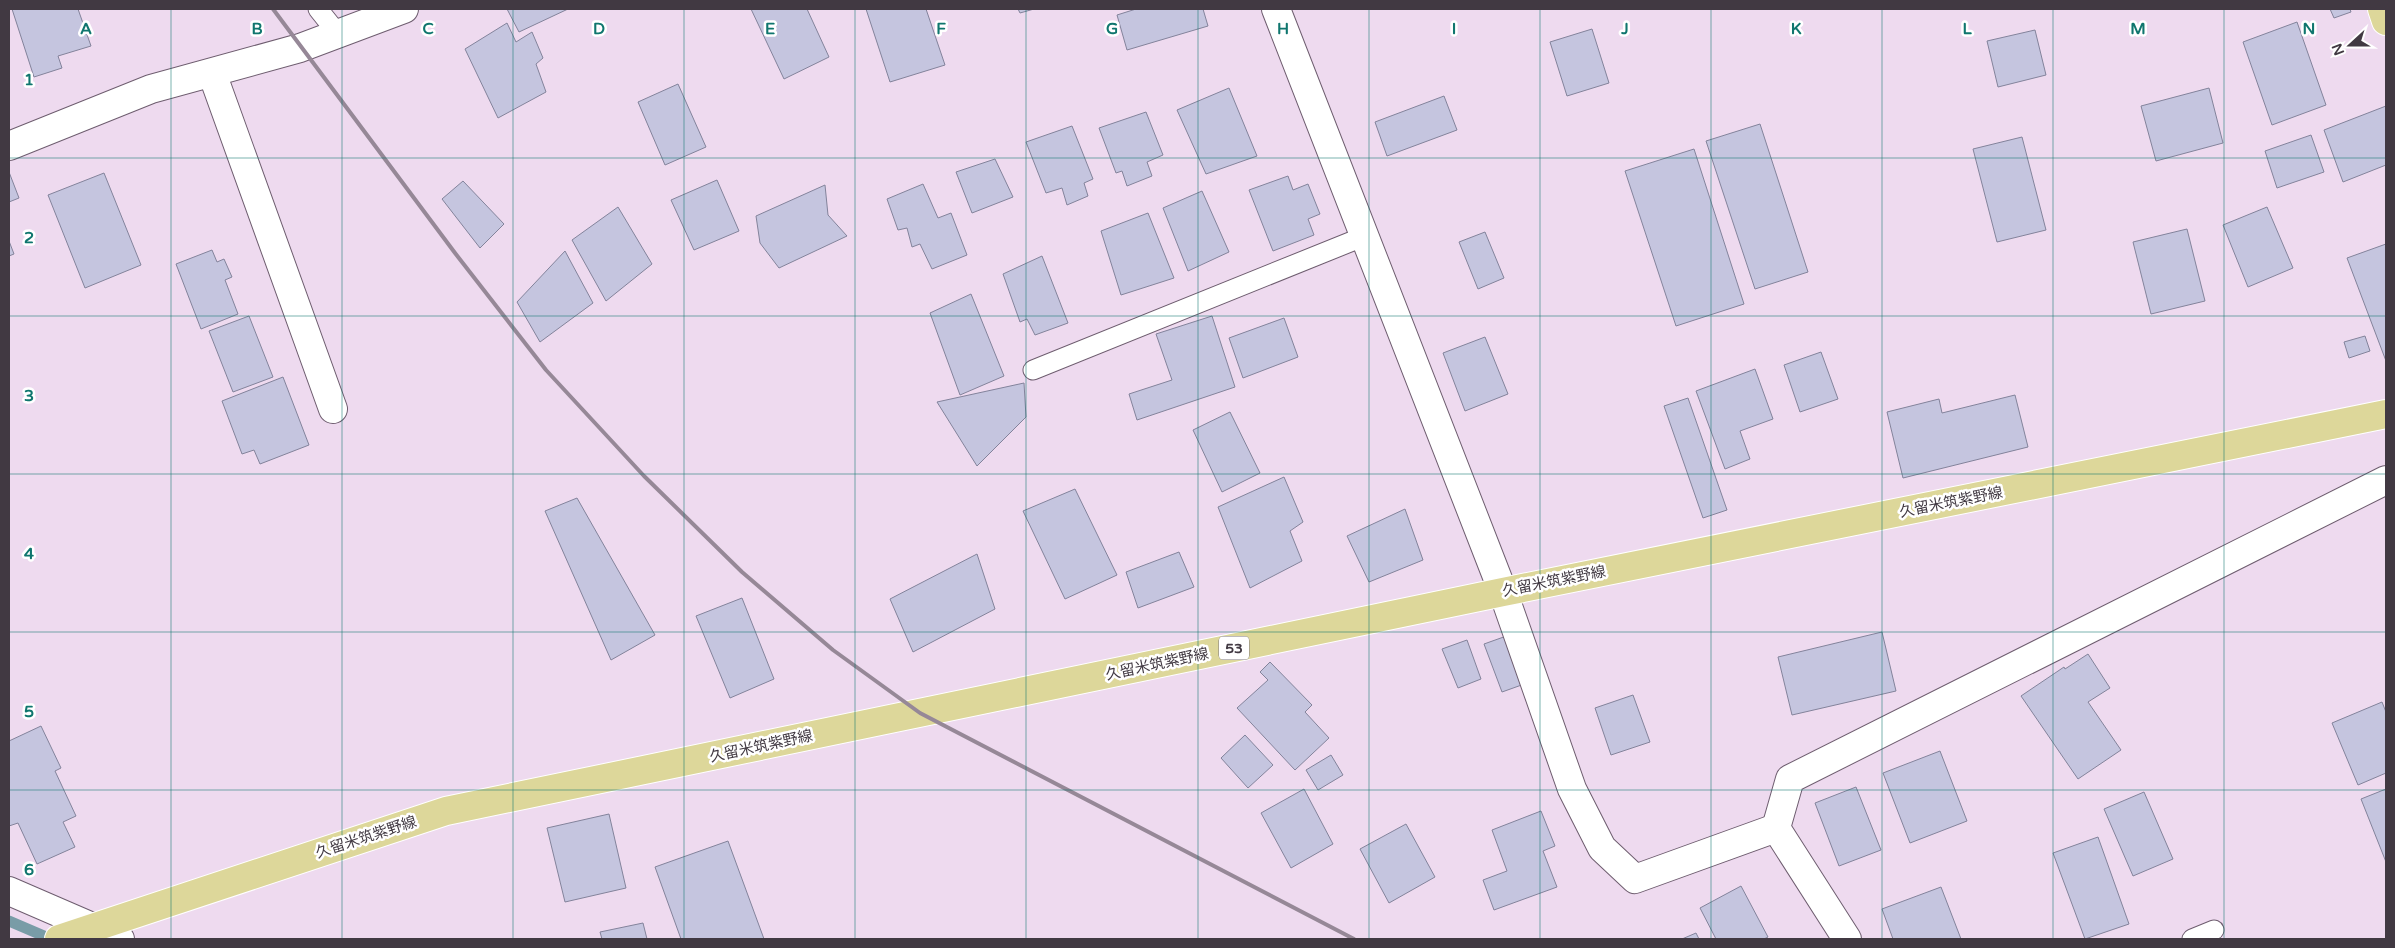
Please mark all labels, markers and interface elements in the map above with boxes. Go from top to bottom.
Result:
text: A [80,19,92,39]
text: B [251,19,263,39]
text: C [422,19,434,39]
text: D [593,19,605,39]
text: E [765,19,775,39]
text: F [936,19,946,39]
text: G [1106,19,1118,39]
text: H [1277,19,1289,39]
text: I [1452,19,1456,39]
text: J [1620,19,1629,39]
text: K [1791,19,1802,39]
text: L [1962,19,1972,39]
text: M [2130,19,2146,39]
text: N [2303,19,2315,39]
north arrow [2325,20,2375,70]
text: N [2328,41,2348,58]
text: 1 [24,70,34,90]
text: 2 [24,228,34,248]
text: 3 [24,386,34,406]
street label: 久留米筑紫野線 [1898,483,2004,521]
text: 4 [24,544,34,564]
street label: 久留米筑紫野線 [1501,562,1607,600]
road number: 53 [1219,636,1249,660]
street label: 久留米筑紫野線 [1104,644,1210,684]
text: 5 [24,702,34,722]
street label: 久留米筑紫野線 [708,726,814,766]
street label: 久留米筑紫野線 [313,812,419,862]
text: 6 [24,860,34,880]

